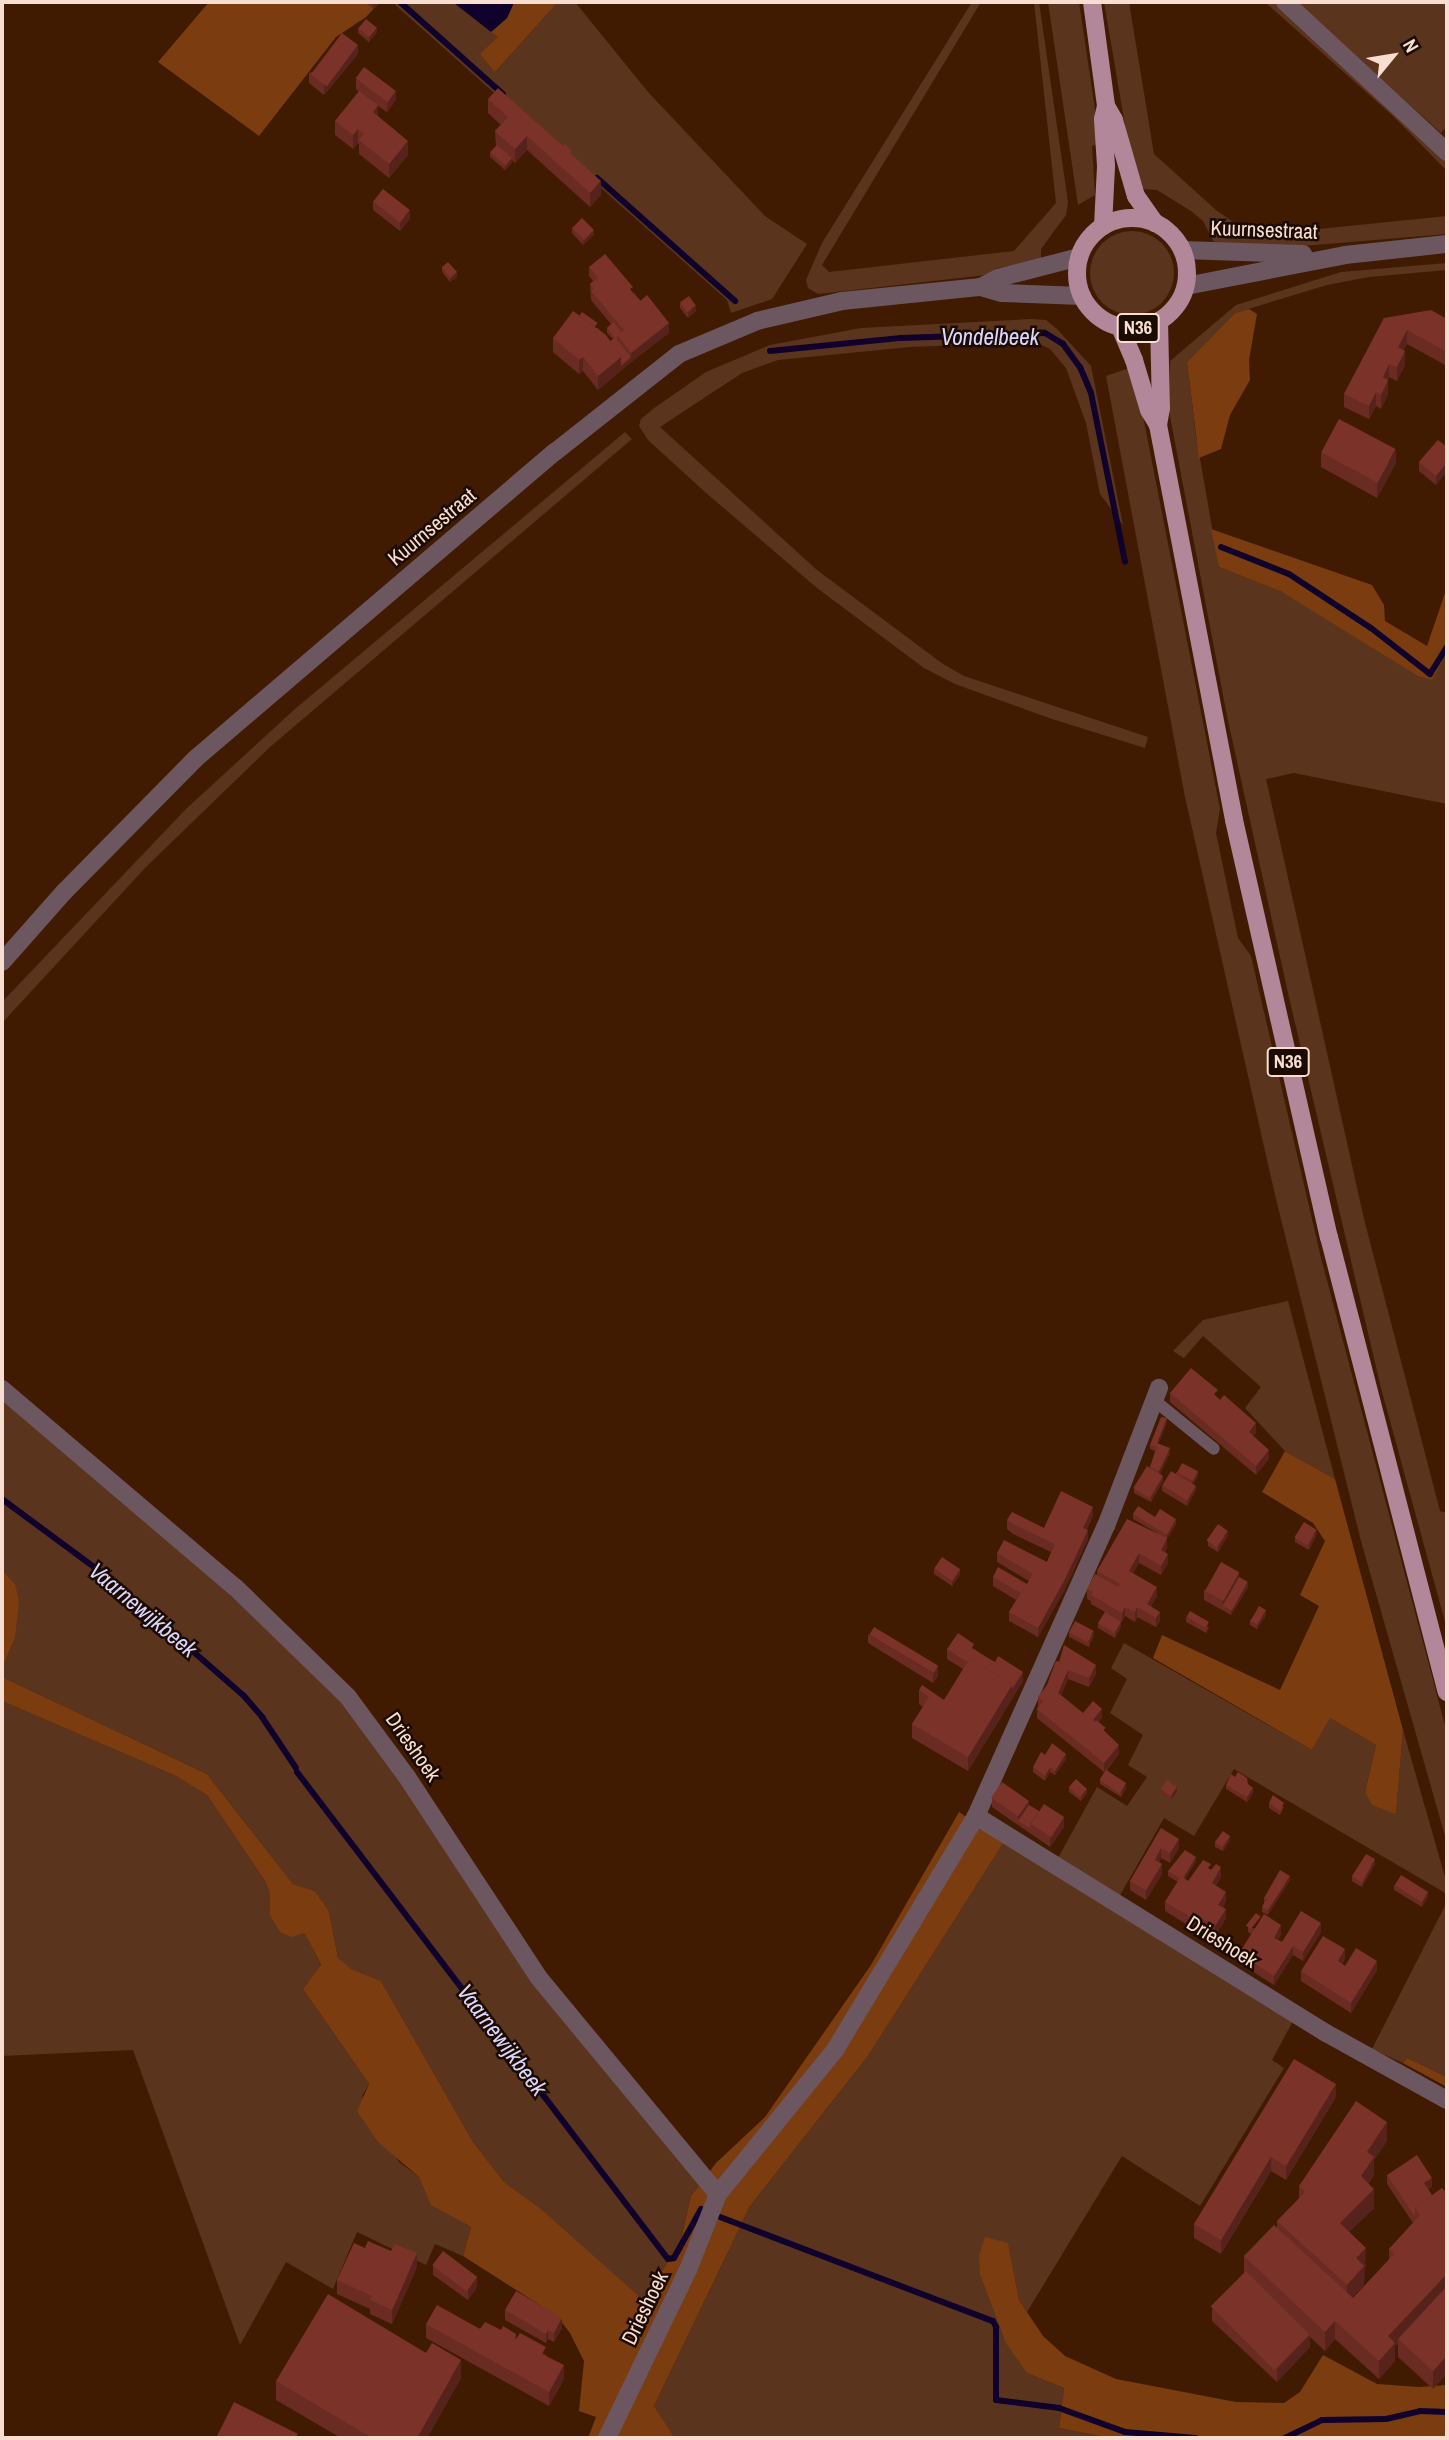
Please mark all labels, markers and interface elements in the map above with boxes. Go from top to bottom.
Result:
north arrow [1358,21,1428,91]
text: N [1397,34,1425,57]
street label: Kuurnsestraat [1210,216,1318,244]
road number: N36 [1115,312,1161,344]
water label: Vondelbeek [941,323,1039,351]
street label: Kuurnsestraat [383,483,481,571]
road number: N36 [1265,1046,1311,1078]
water label: Vaarnewijkbeek [83,1557,203,1663]
street label: Drieshoek [380,1708,446,1786]
street label: Drieshoek [1182,1911,1262,1973]
water label: Vaarnewijkbeek [451,1979,553,2101]
street label: Drieshoek [616,2267,674,2349]

